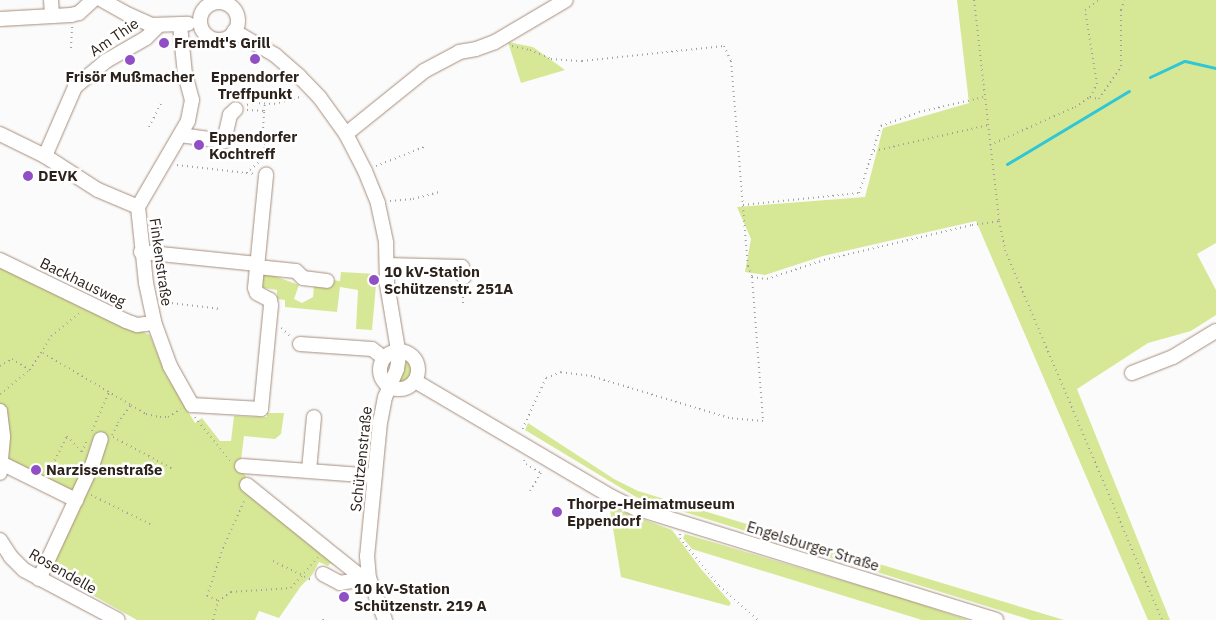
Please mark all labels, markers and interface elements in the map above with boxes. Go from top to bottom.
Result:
street label: Am Thie [86,14,142,60]
place label: Fremdt's Grill [174,34,270,52]
marker: Fremdt's Grill [158,37,170,49]
marker: Eppendorfer Treffpunkt [249,53,261,65]
marker: Frisör Mußmacher [124,54,136,66]
place label: Eppendorfer Treffpunkt [211,67,299,102]
place label: Frisör Mußmacher [65,68,195,86]
place label: Eppendorfer Kochtreff [209,127,297,162]
marker: Eppendorfer Kochtreff [193,139,205,151]
place label: DEVK [38,167,78,185]
marker: DEVK [22,170,34,182]
street label: Finkenstraße [146,217,176,307]
street label: Backhausweg [37,254,129,310]
place label: 10 kV-Station Schützenstr. 251A [384,262,513,297]
marker: 10 kV-Station Schützenstr. 251A [368,274,380,286]
street label: Schützenstraße [347,405,375,513]
place label: Narzissenstraße [46,461,162,479]
marker: Narzissenstraße [30,464,42,476]
place label: Thorpe-Heimatmuseum Eppendorf [567,494,735,529]
marker: Thorpe-Heimatmuseum Eppendorf [551,506,563,518]
street label: Engelsburger Straße [745,517,881,575]
street label: Rosendelle [26,544,100,598]
place label: 10 kV-Station Schützenstr. 219 A [354,579,487,614]
marker: 10 kV-Station Schützenstr. 219 A [338,591,350,603]

